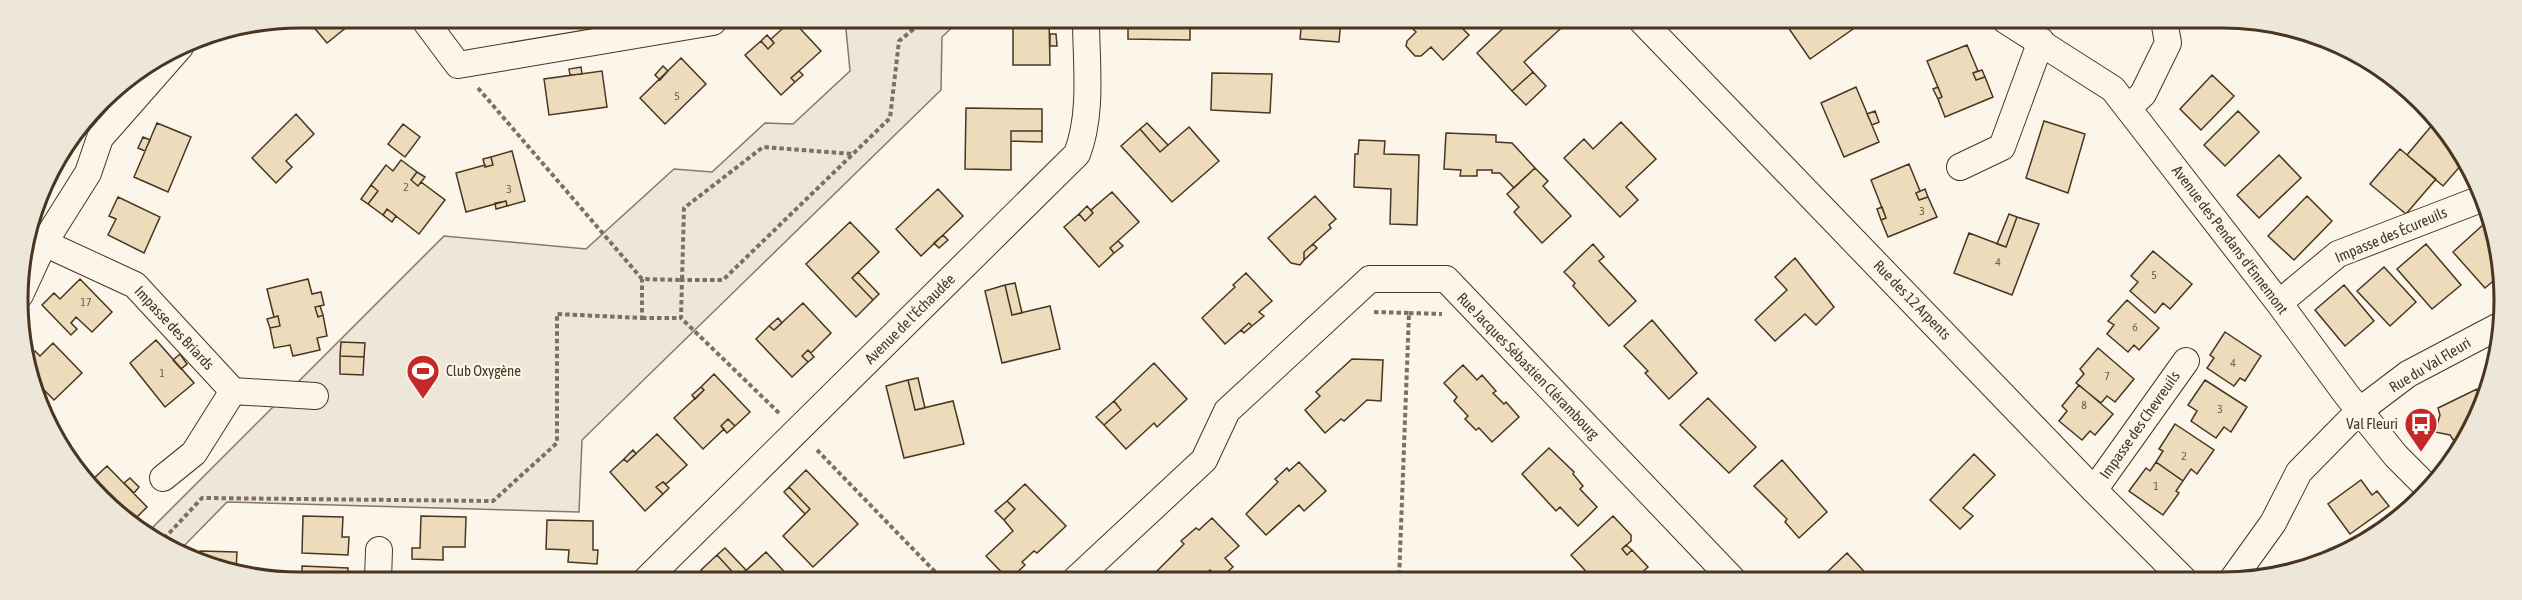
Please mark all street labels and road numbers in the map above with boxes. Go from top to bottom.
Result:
street label: Avenue des Pendans d'Ennemont [2169,162,2292,317]
street label: Impasse des Écureuils [2332,203,2449,266]
street label: Rue des 12 Arpents [1870,256,1954,343]
street label: Avenue de l'Échaudée [861,270,958,367]
street label: Impasse des Briards [131,282,217,373]
street label: Rue Jacques Sébastien Clérambourg [1454,289,1603,443]
street label: Rue du Val Fleuri [2386,334,2473,395]
street label: Impasse des Chevreuils [2096,368,2183,482]

